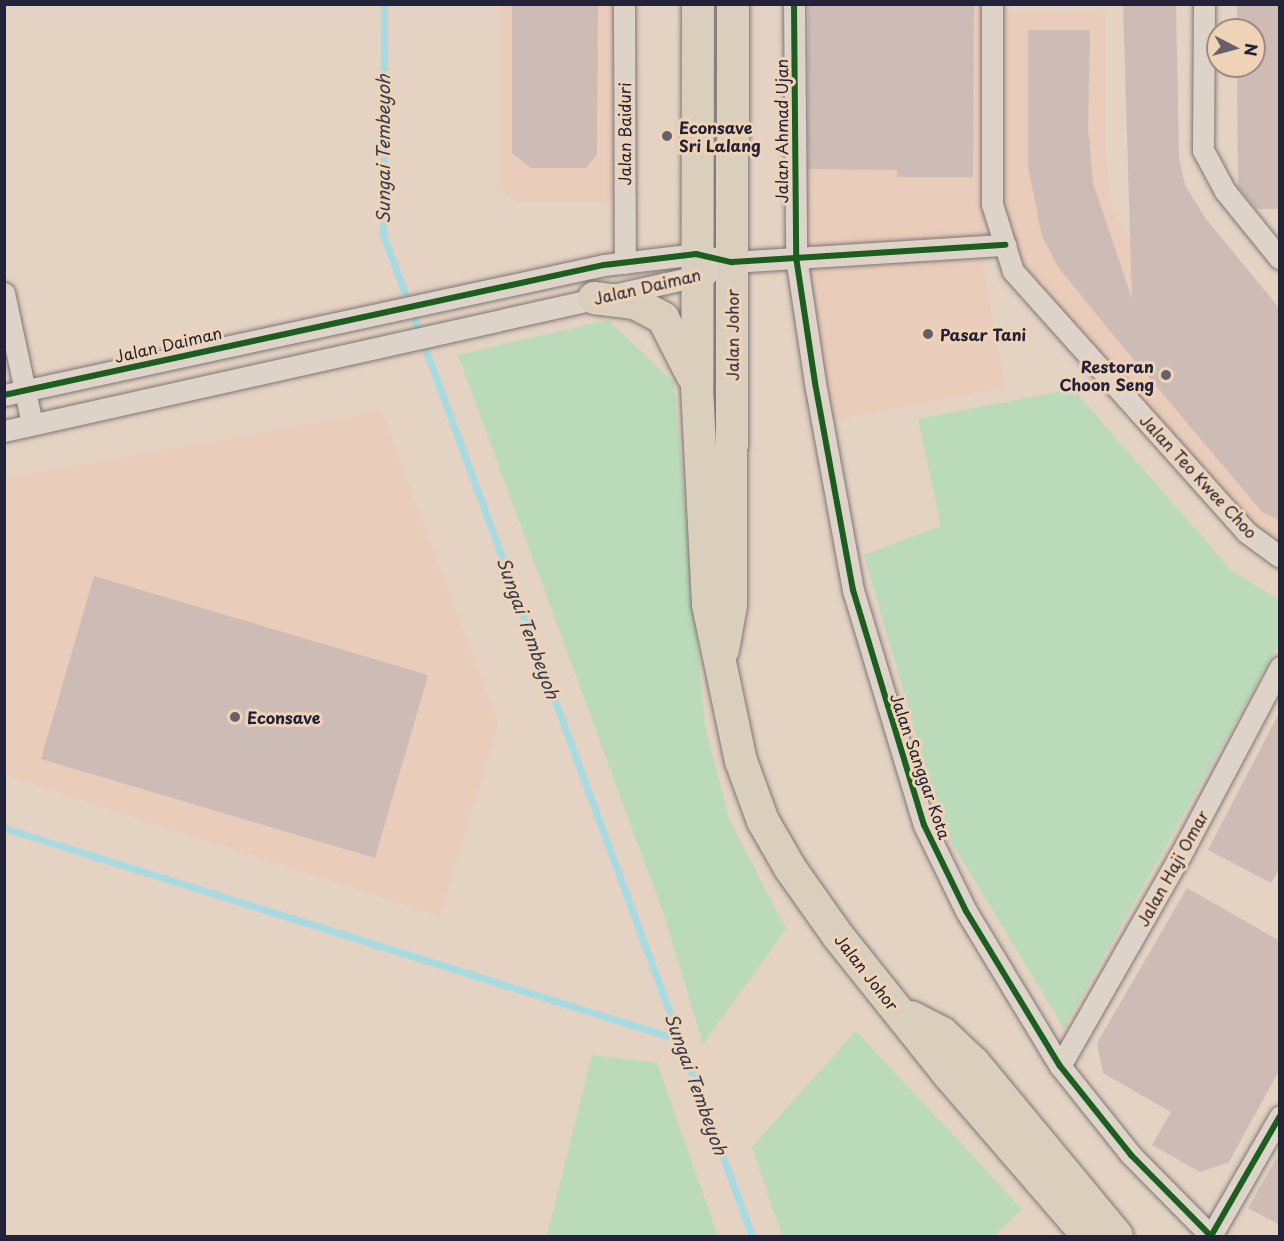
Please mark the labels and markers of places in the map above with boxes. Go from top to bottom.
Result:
place label: Econsave Sri Lalang [679,117,761,155]
marker: Econsave Sri Lalang [660,129,674,143]
place label: Pasar Tani [940,324,1026,344]
marker: Pasar Tani [921,327,935,341]
place label: Restoran Choon Seng [1059,356,1154,394]
marker: Restoran Choon Seng [1159,368,1173,382]
place label: Econsave [247,707,320,727]
marker: Econsave [228,710,242,724]

